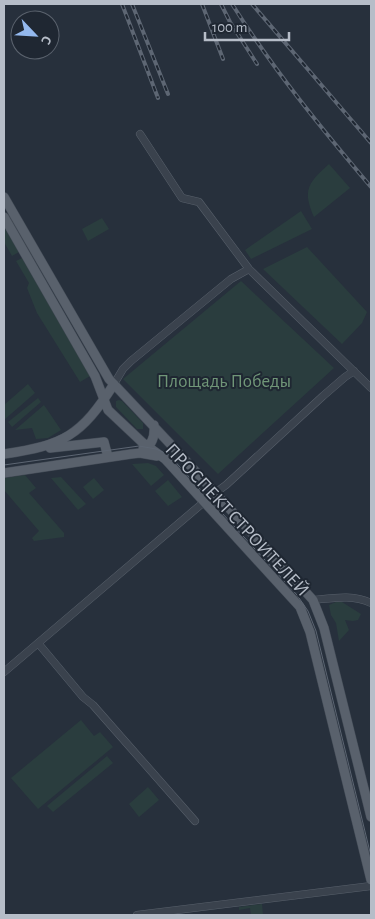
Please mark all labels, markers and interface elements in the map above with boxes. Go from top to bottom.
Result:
north arrow [10,10,60,60]
scale bar [205,10,289,42]
text: 100 m [212,20,247,35]
text: С [38,34,54,47]
park label: Площадь Победы [157,372,291,391]
street label: ПРОСПЕКТ СТРОИТЕЛЕЙ [161,439,313,600]

